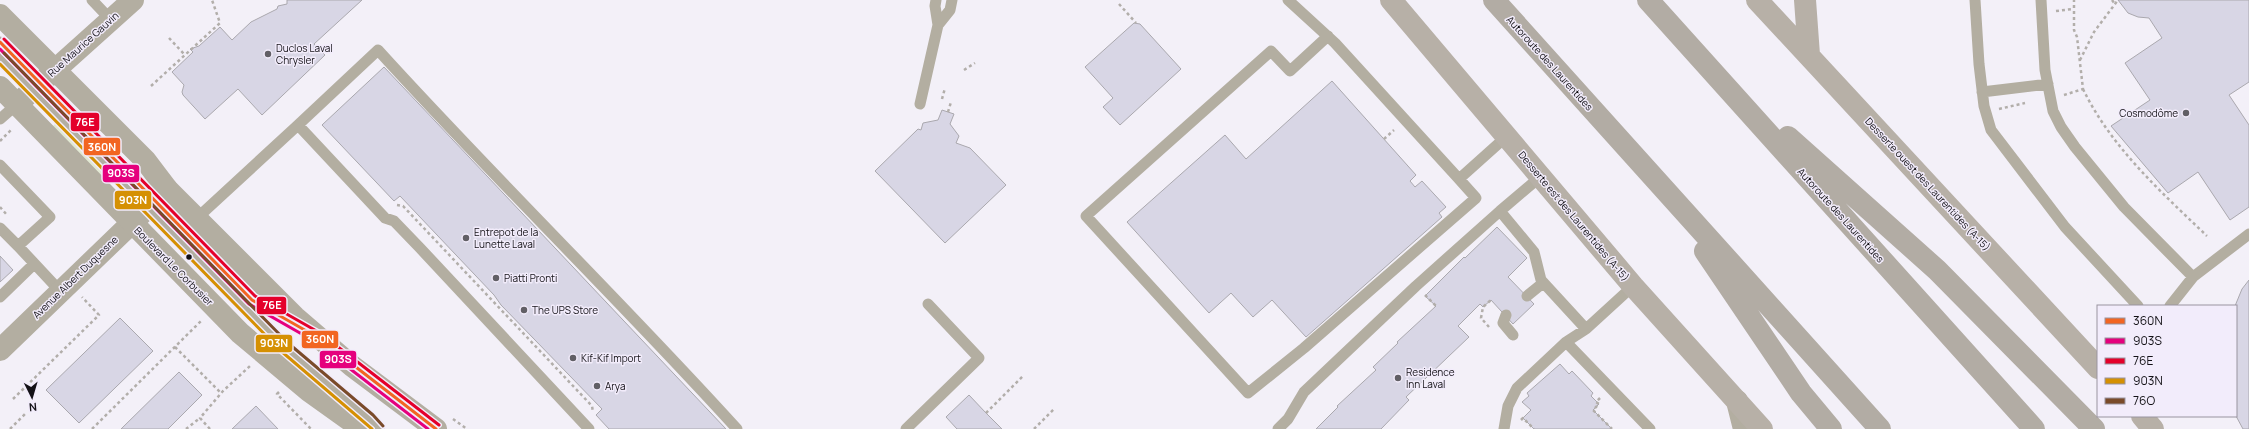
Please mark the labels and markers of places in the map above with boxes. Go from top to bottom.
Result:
place label: Duclos Laval Chrysler [276,41,333,67]
marker: Duclos Laval Chrysler [263,49,273,59]
place label: Cosmodôme [2119,106,2178,120]
marker: Cosmodôme [2181,108,2191,118]
place label: Entrepot de la Lunette Laval [474,225,538,251]
marker: Entrepot de la Lunette Laval [461,233,471,243]
unlabelled marker [184,252,194,262]
place label: Piatti Pronti [504,271,557,285]
marker: Piatti Pronti [491,273,501,283]
place label: The UPS Store [532,303,598,317]
marker: The UPS Store [519,305,529,315]
place label: Kif-Kif Import [581,351,641,365]
marker: Kif-Kif Import [568,353,578,363]
place label: Residence Inn Laval [1406,365,1455,391]
marker: Residence Inn Laval [1393,373,1403,383]
place label: Arya [605,379,626,393]
marker: Arya [592,381,602,391]

